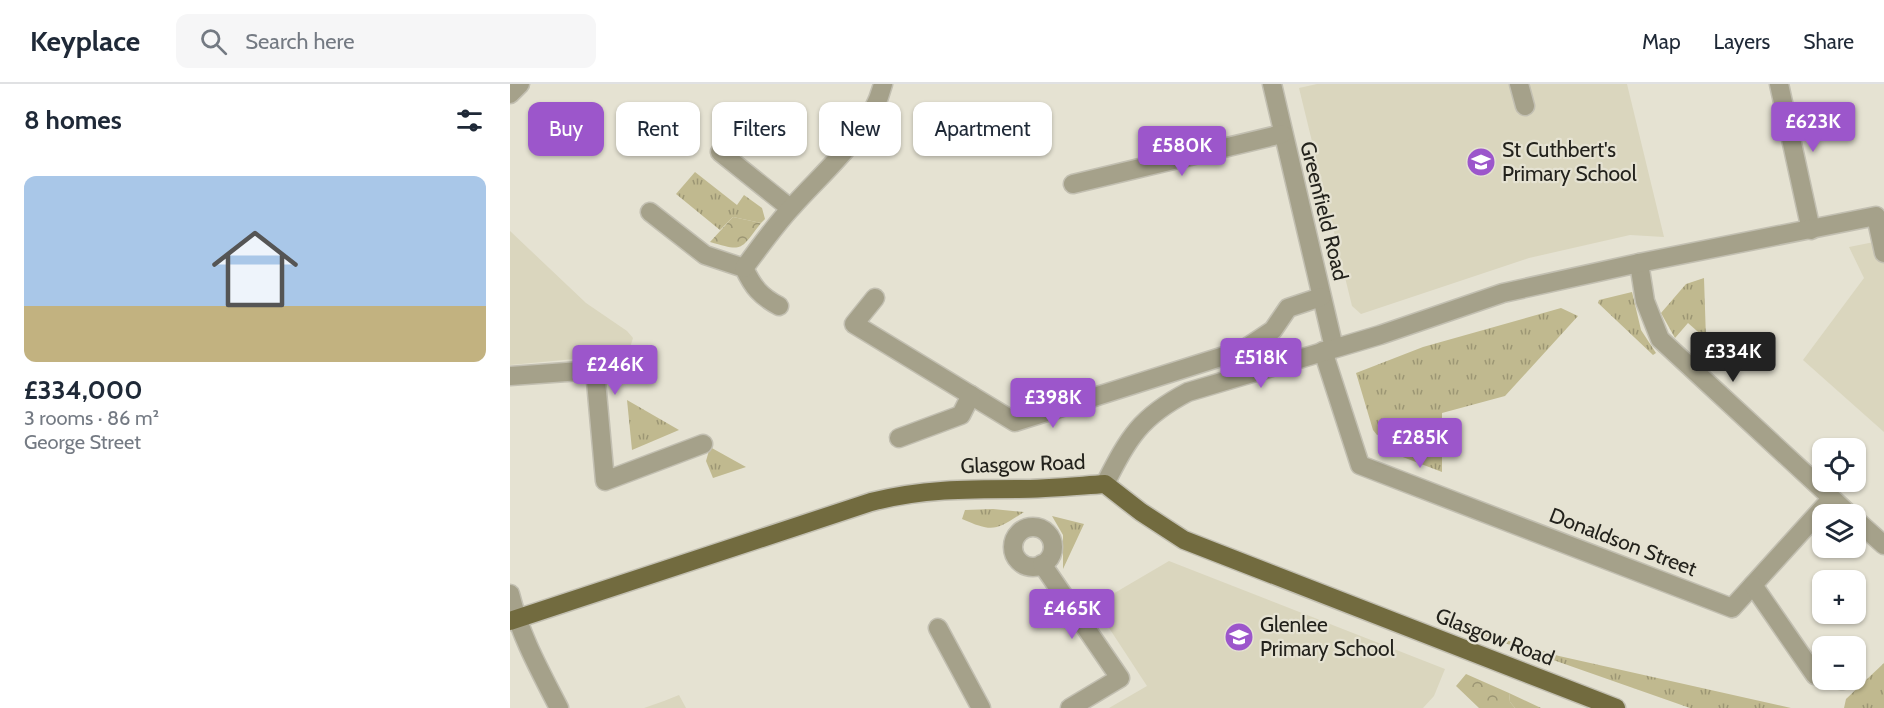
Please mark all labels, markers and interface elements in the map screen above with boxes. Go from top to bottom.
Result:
search box [176,14,596,68]
text: Keyplace [30,24,140,58]
icon: search [197,25,230,58]
text: Search here [245,28,355,55]
text: Map [1642,29,1681,54]
text: Layers [1714,29,1770,54]
text: Share [1803,29,1854,54]
chip: Buy [528,102,604,156]
chip: Rent [616,102,700,156]
chip: Filters [712,102,807,156]
chip: New [819,102,901,156]
chip: Apartment [913,102,1052,156]
pin: £623K [1771,102,1855,153]
text: 8 homes [24,104,122,136]
icon: filters [453,104,486,137]
text: £623K [1785,109,1841,133]
pin: £580K [1140,126,1224,177]
text: £580K [1152,133,1212,157]
place label: St Cuthbert's Primary School [1502,137,1637,186]
street label: Greenfield Road [1295,139,1354,283]
school or university icon: St Cuthbert's Primary School [1465,146,1497,178]
icon: home [201,215,309,323]
pin: £334K [1691,332,1775,383]
pin: £518K [1219,338,1303,389]
text: £334K [1705,339,1761,363]
pin: £246K [573,345,657,396]
text: £518K [1234,345,1288,369]
text: £246K [586,352,644,376]
text: £334,000 [24,374,143,406]
pin: £398K [1011,378,1095,429]
text: £398K [1024,385,1082,409]
text: 3 rooms · 86 m² [24,406,159,430]
pin: £285K [1378,418,1462,469]
text: £285K [1392,425,1448,449]
text: George Street [24,430,141,454]
map controls [1812,438,1866,690]
button: locate [1812,438,1866,492]
street label: Glasgow Road [960,449,1086,478]
street label: Donaldson Street [1546,502,1700,581]
button: layers [1812,504,1866,558]
button: + [1812,570,1866,624]
pin: £465K [1030,589,1114,640]
text: £465K [1043,596,1101,620]
street label: Glasgow Road [1432,602,1558,671]
place label: Glenlee Primary School [1260,612,1395,661]
school or university icon: Glenlee Primary School [1223,621,1255,653]
button: − [1812,636,1866,690]

